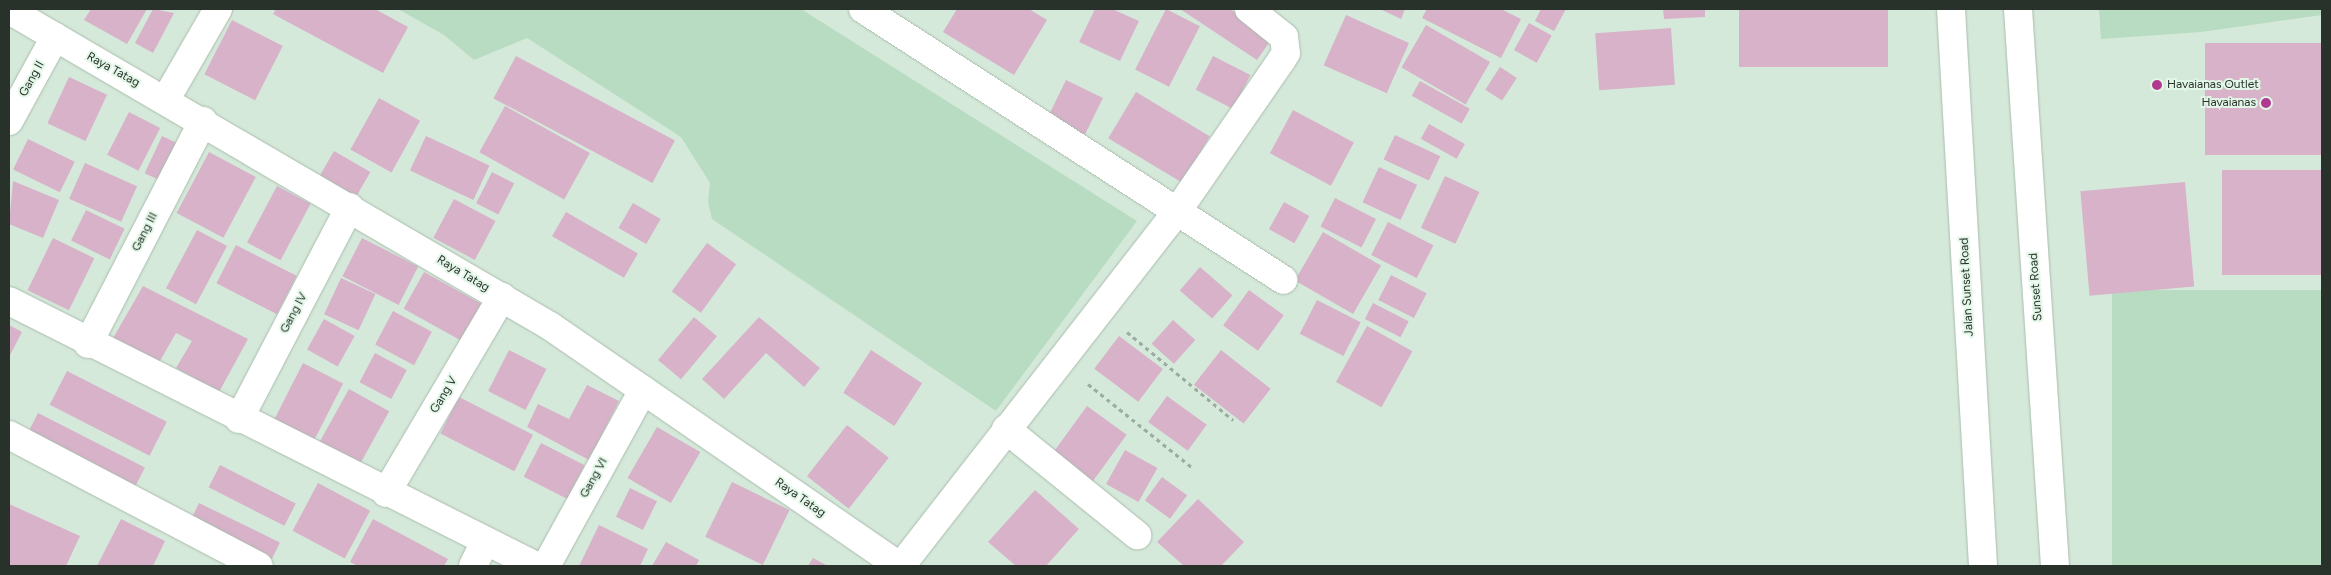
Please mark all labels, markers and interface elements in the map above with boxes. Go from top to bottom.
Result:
street label: Raya Tatag [84,50,142,90]
street label: Gang II [16,59,48,99]
place label: Havaianas Outlet [2167,78,2259,92]
marker: Havaianas Outlet [2151,79,2163,91]
place label: Havaianas [2201,96,2256,110]
marker: Havaianas [2260,97,2272,109]
street label: Gang III [129,210,161,254]
street label: Jalan Sunset Road [1957,237,1977,337]
street label: Raya Tatag [434,253,492,295]
street label: Sunset Road [2026,253,2046,321]
street label: Gang IV [277,290,311,336]
street label: Gang V [427,374,461,416]
street label: Gang VI [577,455,611,501]
street label: Raya Tatag [772,475,828,521]

